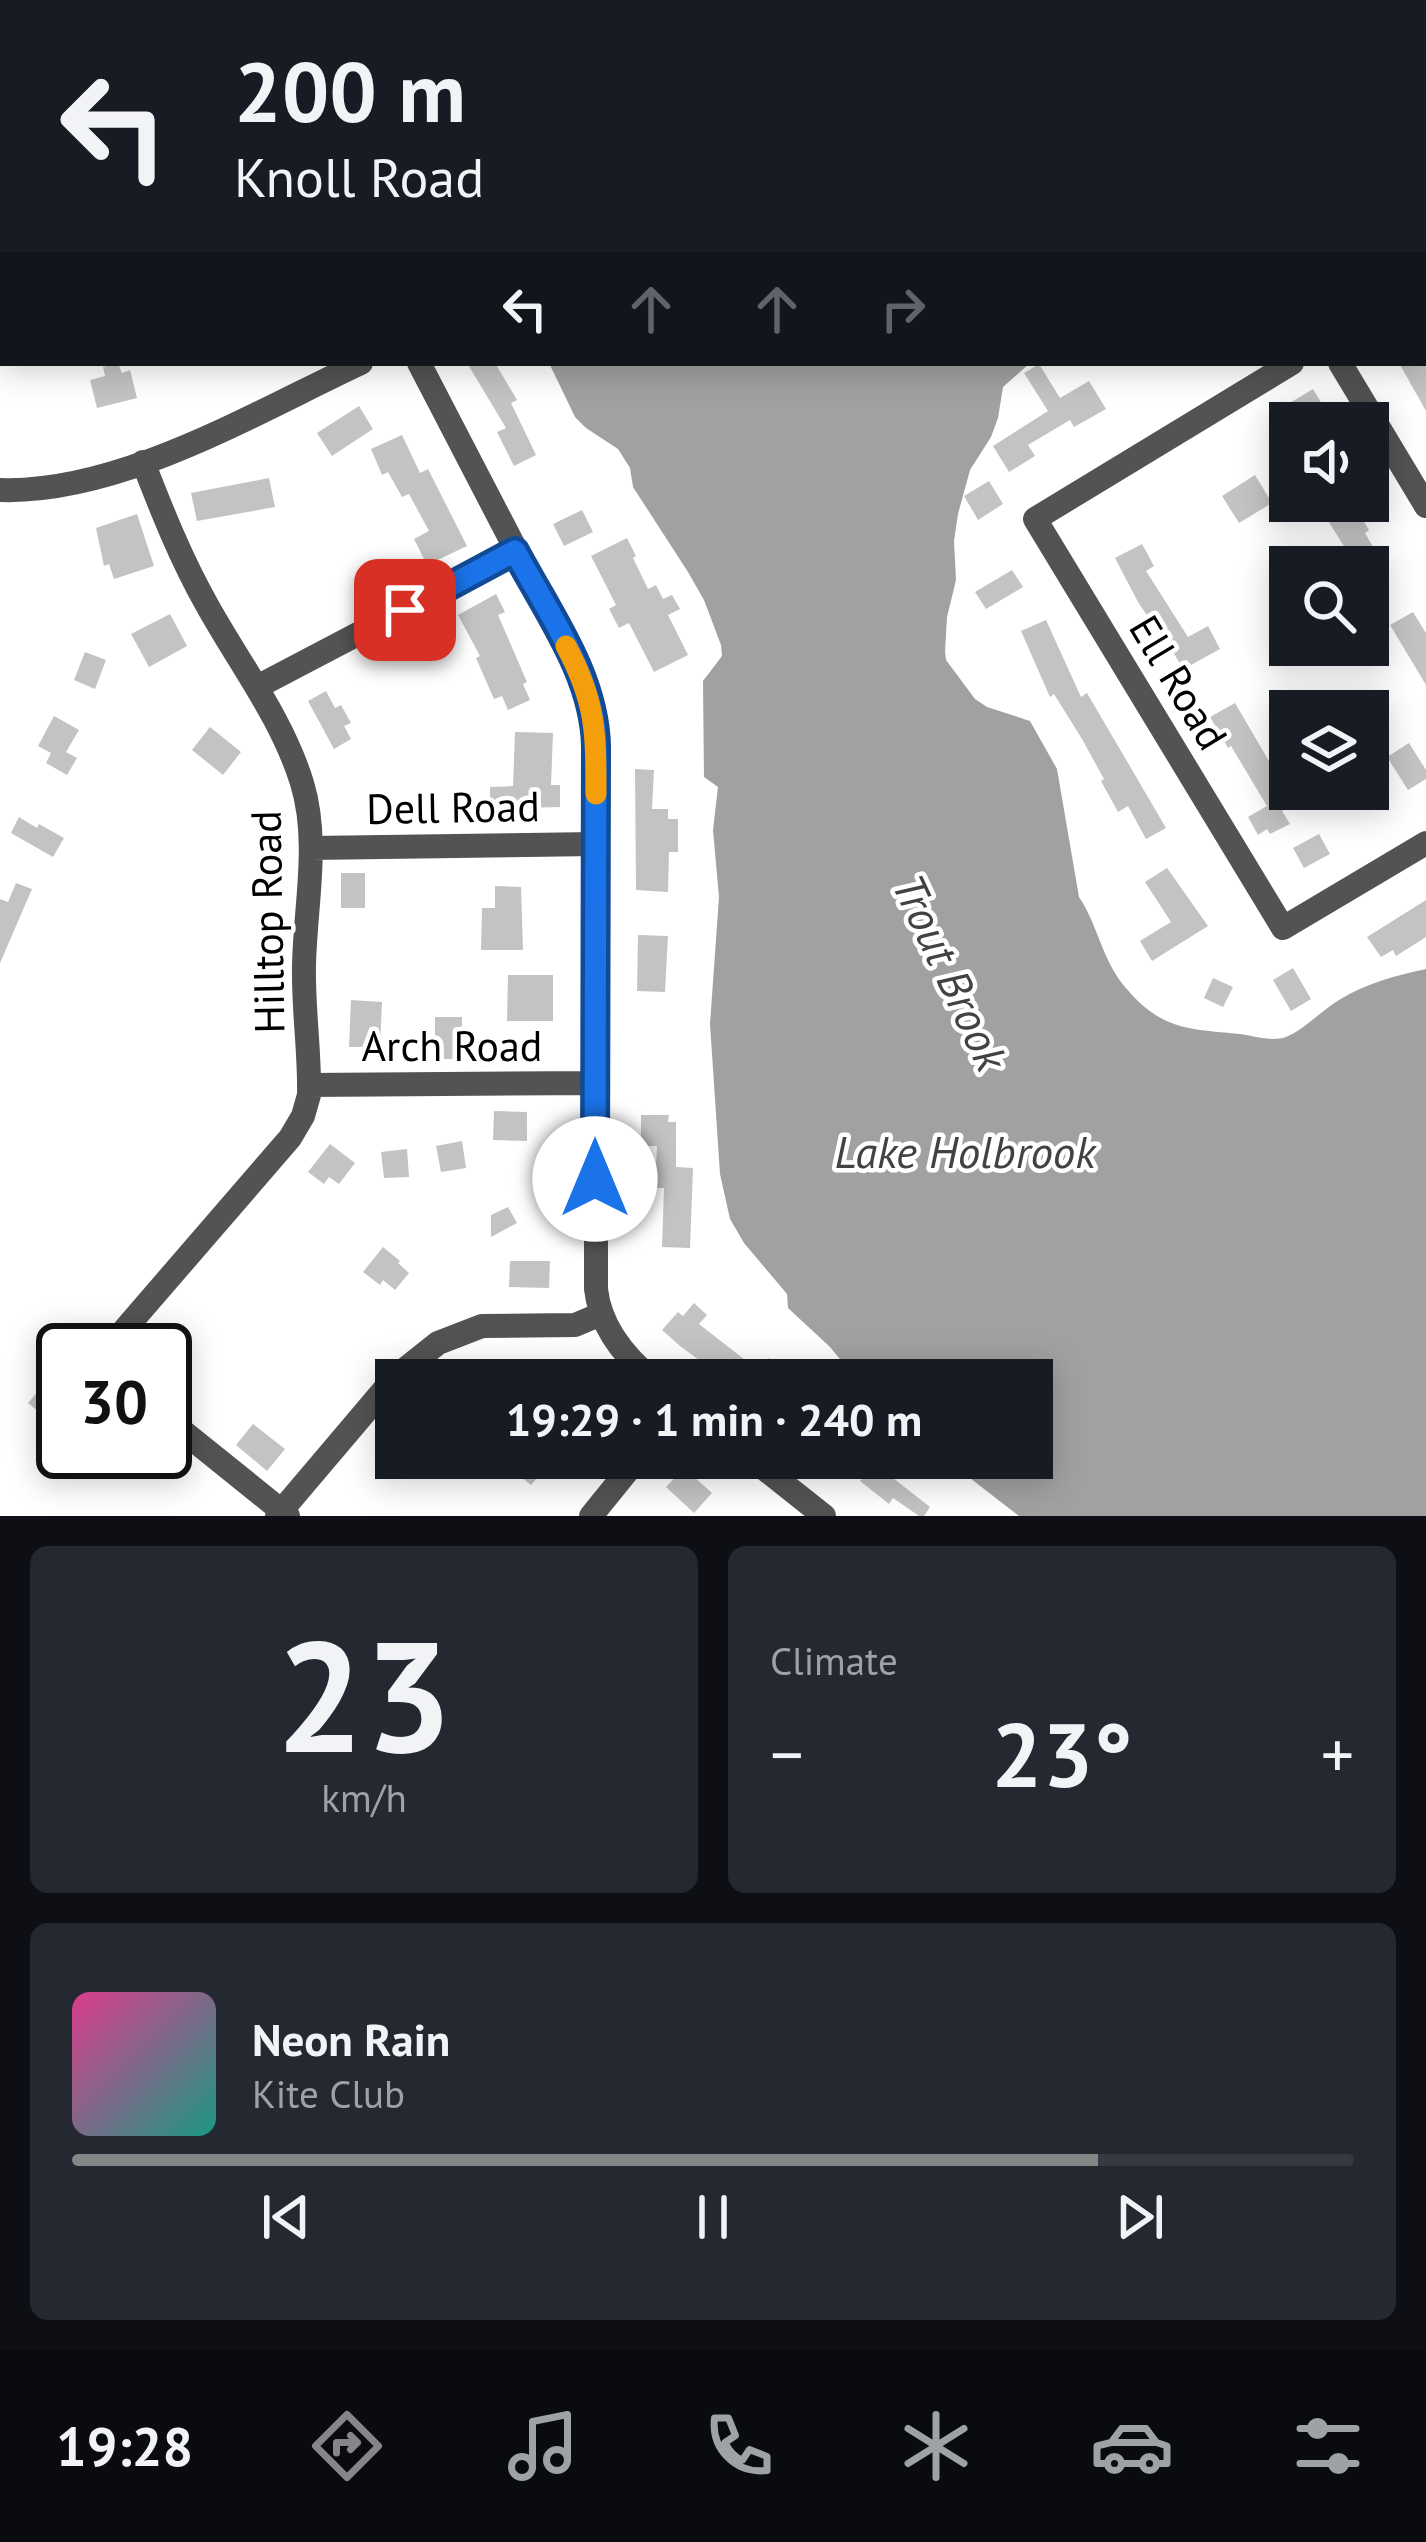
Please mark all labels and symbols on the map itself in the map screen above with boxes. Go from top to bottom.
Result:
pin [354,559,456,661]
street label: Ell Road [1118,605,1240,759]
street label: Dell Road [366,778,540,836]
street label: Hilltop Road [238,810,296,1034]
water label: Trout Brook [880,865,1022,1081]
street label: Arch Road [362,1018,542,1073]
position arrow [532,1116,658,1242]
water label: Lake Holbrook [835,1122,1097,1180]
speed limit sign: 30 [36,1323,192,1479]

